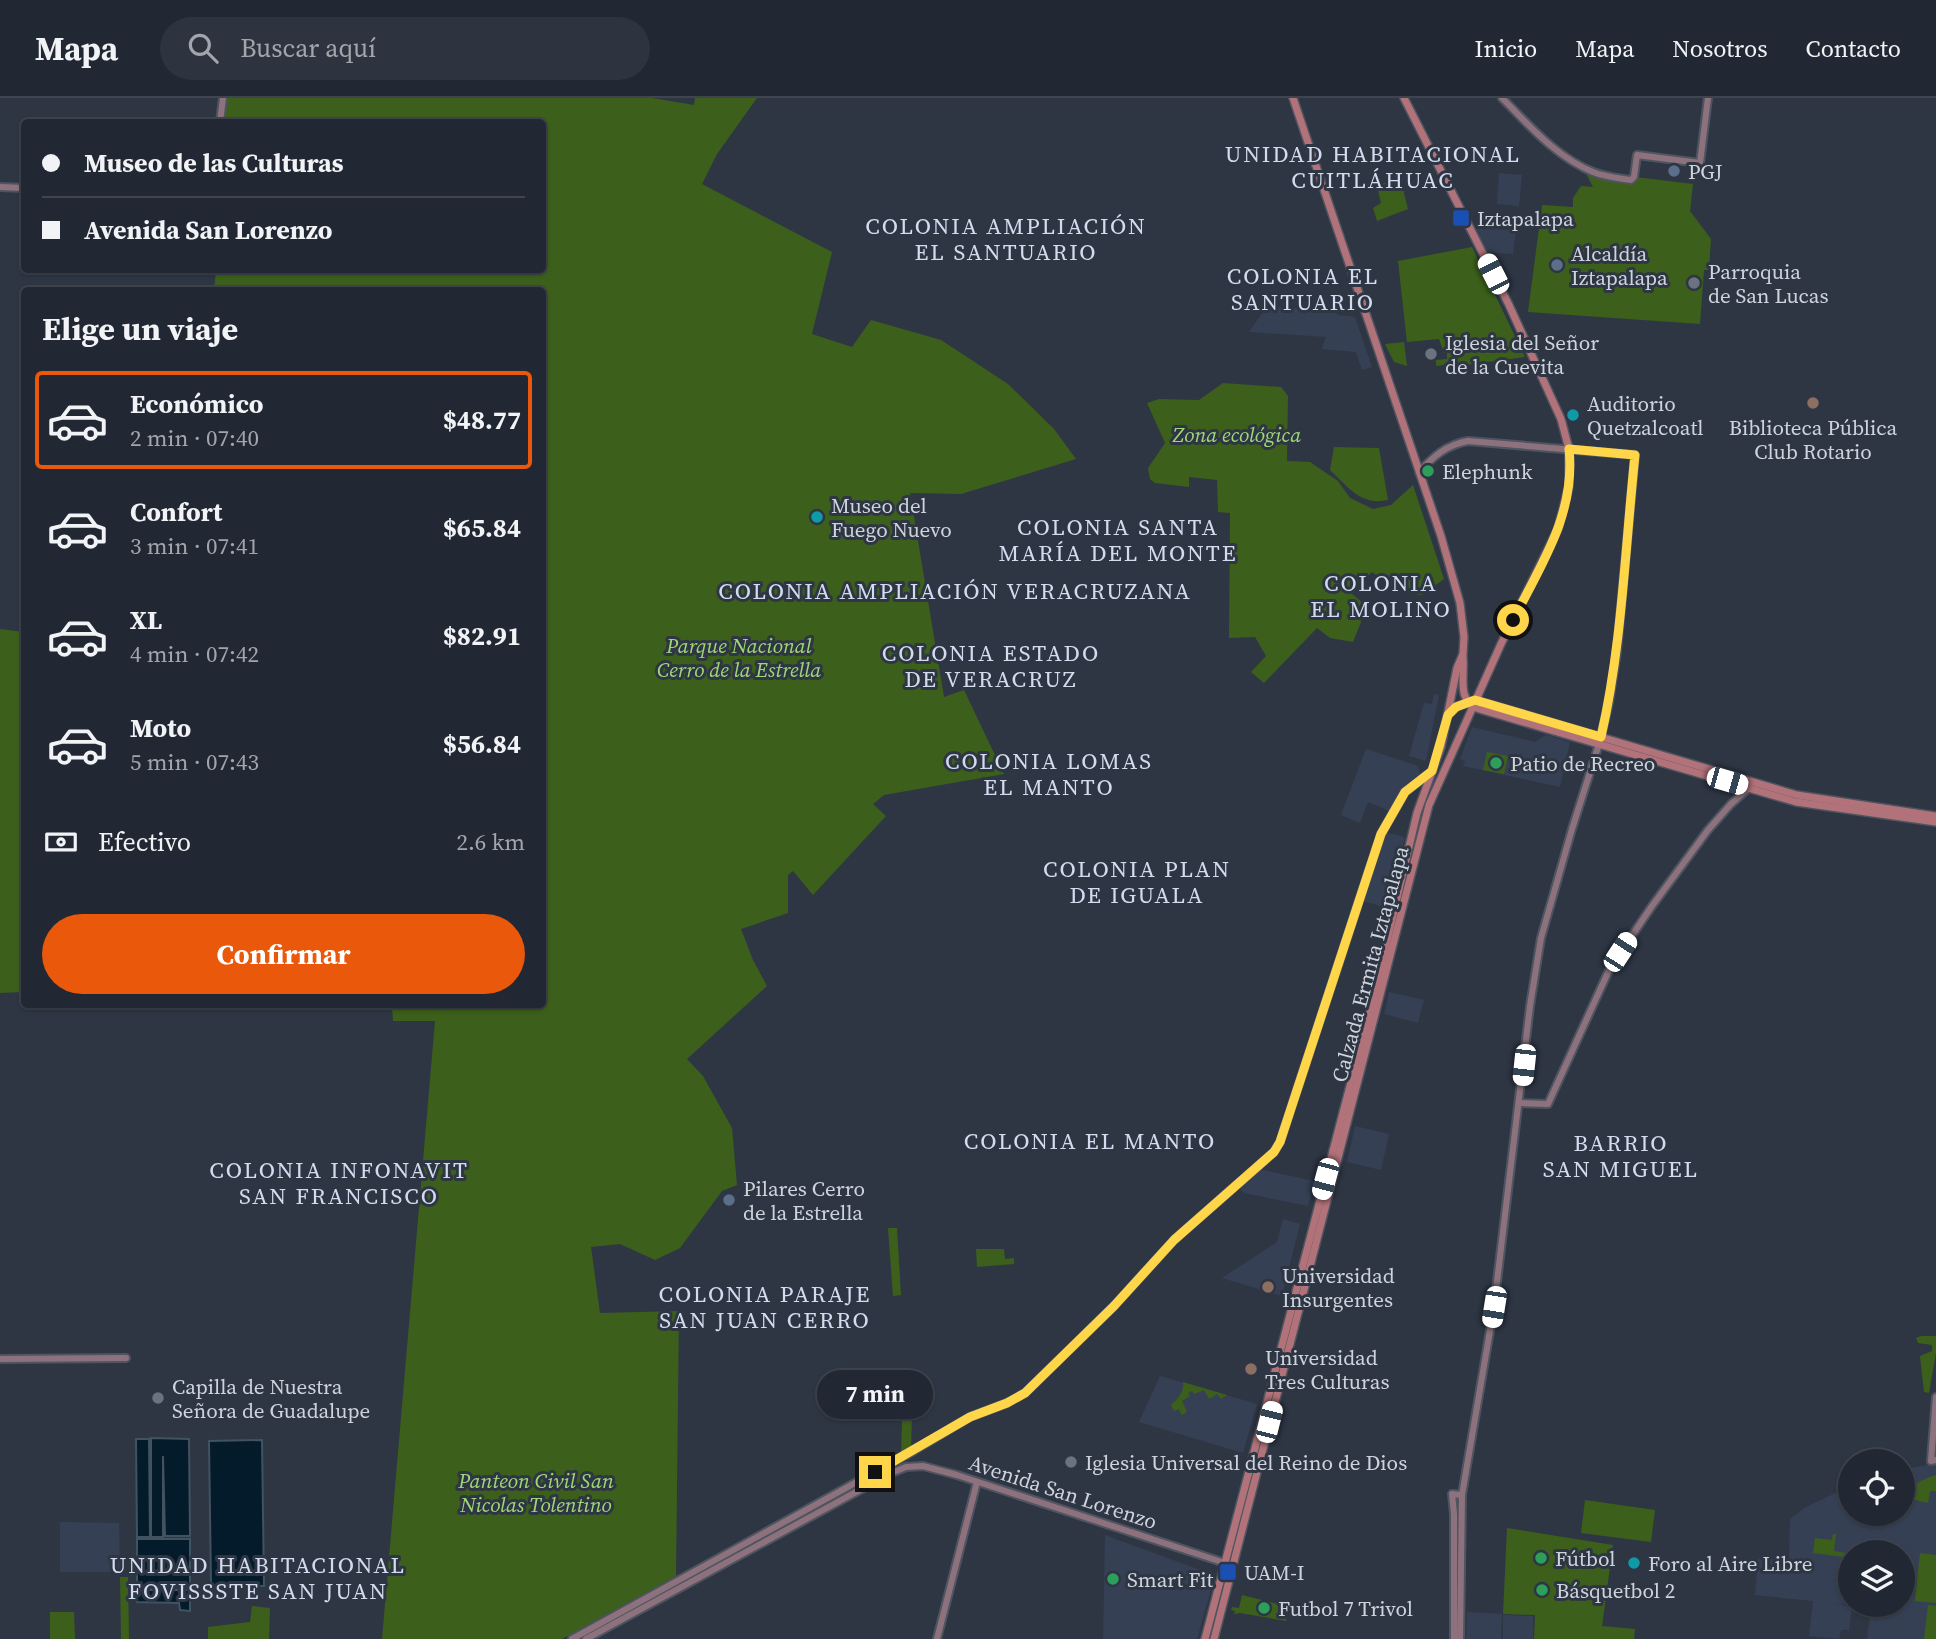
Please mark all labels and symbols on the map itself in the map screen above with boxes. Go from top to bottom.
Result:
district label: UNIDAD HABITACIONAL CUITLÁHUAC [1225,138,1521,196]
place label: PGJ [1688,157,1723,186]
marker: PGJ [1666,163,1682,179]
place label: Iztapalapa [1477,204,1574,233]
marker: Iztapalapa [1451,208,1471,228]
district label: COLONIA AMPLIACIÓN EL SANTUARIO [865,210,1147,268]
place label: Alcaldía Iztapalapa [1571,239,1668,292]
car [1475,251,1512,297]
marker: Alcaldía Iztapalapa [1549,257,1565,273]
place label: Parroquia de San Lucas [1708,257,1829,310]
district label: COLONIA EL SANTUARIO [1227,260,1379,318]
marker: Parroquia de San Lucas [1686,275,1702,291]
place label: Iglesia del Señor de la Cuevita [1445,328,1599,381]
marker: Iglesia del Señor de la Cuevita [1423,346,1439,362]
place label: Auditorio Quetzalcoatl [1587,389,1704,442]
marker: Biblioteca Pública Club Rotario [1805,395,1821,411]
marker: Auditorio Quetzalcoatl [1565,407,1581,423]
place label: Biblioteca Pública Club Rotario [1729,413,1898,466]
park label: Zona ecológica [1172,420,1301,449]
place label: Elephunk [1442,457,1533,486]
marker: Elephunk [1420,463,1436,479]
place label: Museo del Fuego Nuevo [831,491,952,544]
marker: Museo del Fuego Nuevo [809,509,825,525]
district label: COLONIA SANTA MARÍA DEL MONTE [998,511,1238,569]
district label: COLONIA EL MOLINO [1310,567,1452,625]
district label: COLONIA AMPLIACIÓN VERACRUZANA [718,575,1192,607]
route start [1497,604,1529,636]
park label: Parque Nacional Cerro de la Estrella [657,631,821,684]
district label: COLONIA ESTADO DE VERACRUZ [882,637,1100,695]
district label: COLONIA LOMAS EL MANTO [945,745,1153,803]
place label: Patio de Recreo [1510,749,1655,778]
marker: Patio de Recreo [1488,755,1504,771]
car [1704,765,1751,797]
street label: Calzada Ermita Iztapalapa [1324,842,1416,1085]
district label: COLONIA PLAN DE IGUALA [1043,853,1231,911]
car [1600,929,1641,975]
car [1512,1043,1537,1087]
district label: COLONIA EL MANTO [964,1125,1216,1157]
district label: BARRIO SAN MIGUEL [1543,1127,1699,1185]
district label: COLONIA INFONAVIT SAN FRANCISCO [209,1154,469,1212]
car [1310,1156,1341,1202]
place label: Pilares Cerro de la Estrella [743,1174,865,1227]
marker: Pilares Cerro de la Estrella [721,1192,737,1208]
place label: Universidad Insurgentes [1282,1261,1395,1314]
district label: COLONIA PARAJE SAN JUAN CERRO [659,1278,871,1336]
marker: Universidad Insurgentes [1260,1279,1276,1295]
car [1481,1285,1508,1329]
place label: Universidad Tres Culturas [1265,1343,1390,1396]
marker: Universidad Tres Culturas [1243,1361,1259,1377]
callout: 7 min [817,1370,933,1420]
place label: Capilla de Nuestra Señora de Guadalupe [172,1372,370,1425]
marker: Capilla de Nuestra Señora de Guadalupe [150,1390,166,1406]
car [1254,1399,1285,1445]
street label: Avenida San Lorenzo [965,1448,1161,1536]
place label: Iglesia Universal del Reino de Dios [1085,1448,1407,1477]
marker: Iglesia Universal del Reino de Dios [1063,1454,1079,1470]
route end [859,1456,891,1488]
park label: Panteon Civil San Nicolas Tolentino [457,1466,614,1519]
place label: Fútbol [1555,1544,1615,1573]
district label: UNIDAD HABITACIONAL FOVISSSTE SAN JUAN [110,1549,406,1607]
place label: Foro al Aire Libre [1648,1549,1813,1578]
marker: Fútbol [1533,1550,1549,1566]
marker: Foro al Aire Libre [1626,1555,1642,1571]
place label: UAM-I [1244,1558,1305,1587]
marker: UAM-I [1218,1562,1238,1582]
place label: Smart Fit [1127,1565,1213,1594]
marker: Smart Fit [1105,1571,1121,1587]
place label: Básquetbol 2 [1556,1576,1675,1605]
marker: Básquetbol 2 [1534,1582,1550,1598]
place label: Futbol 7 Trivol [1278,1594,1413,1623]
marker: Futbol 7 Trivol [1256,1600,1272,1616]

